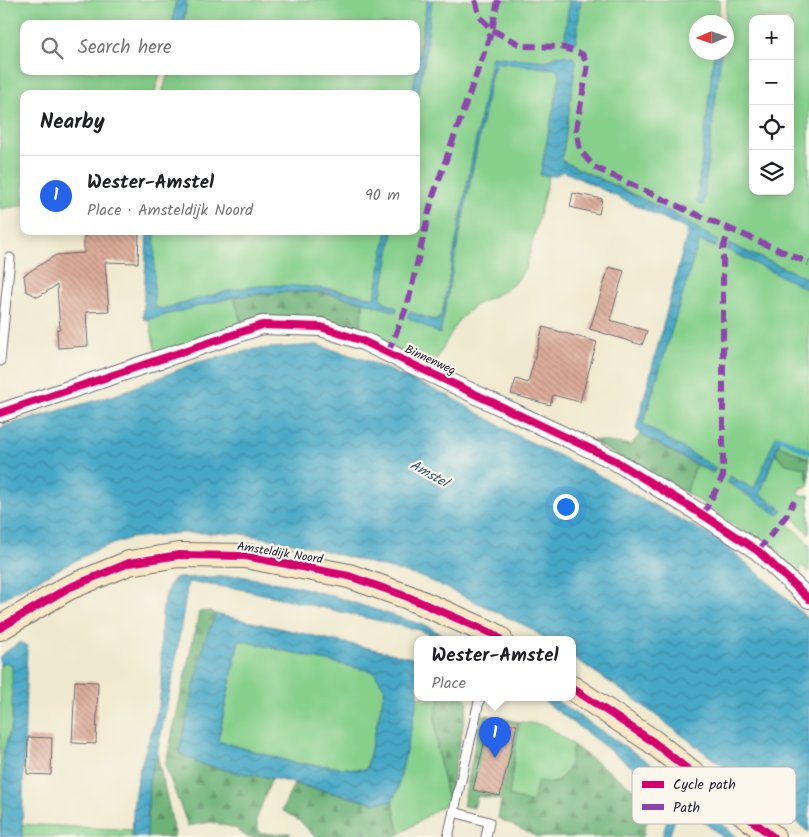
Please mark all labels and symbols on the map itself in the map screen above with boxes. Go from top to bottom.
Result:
north arrow [689,15,734,60]
street label: Binnenweg [401,340,459,380]
water label: Amstel [406,454,454,495]
your location [553,494,579,520]
street label: Amsteldijk Noord [236,537,325,569]
pin: 1 [479,717,511,758]
legend [632,767,796,824]
text: Cycle path [673,774,736,796]
text: Path [673,797,700,819]

